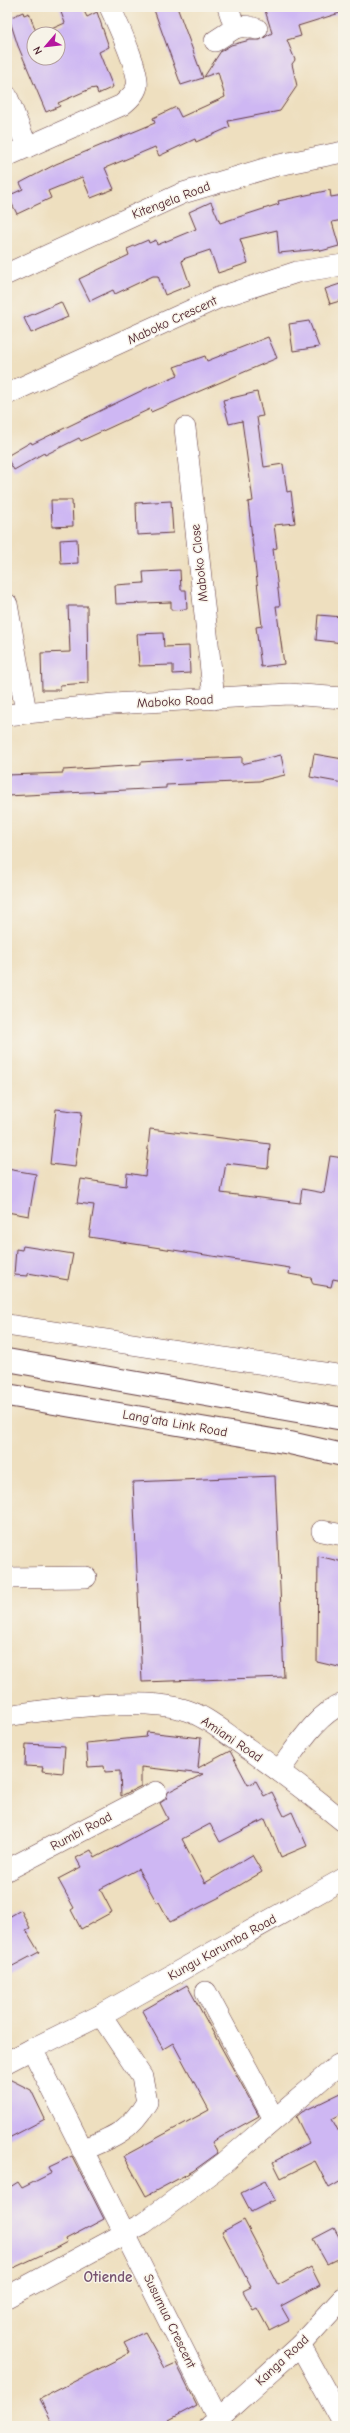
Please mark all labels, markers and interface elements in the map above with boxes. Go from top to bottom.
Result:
north arrow [26,26,66,66]
text: N [30,44,45,57]
street label: Kitengela Road [130,178,212,222]
street label: Maboko Crescent [125,292,220,347]
street label: Maboko Close [187,523,211,603]
street label: Maboko Road [136,692,214,710]
street label: Lang'ata Link Road [121,1406,229,1440]
street label: Amiani Road [199,1713,265,1765]
street label: Rumbi Road [48,1809,114,1853]
street label: Kungu Karumba Road [165,1911,279,1983]
district label: Otiende [84,2268,132,2286]
street label: Susumua Crescent [141,2272,200,2372]
street label: Kanga Road [252,2332,312,2388]

